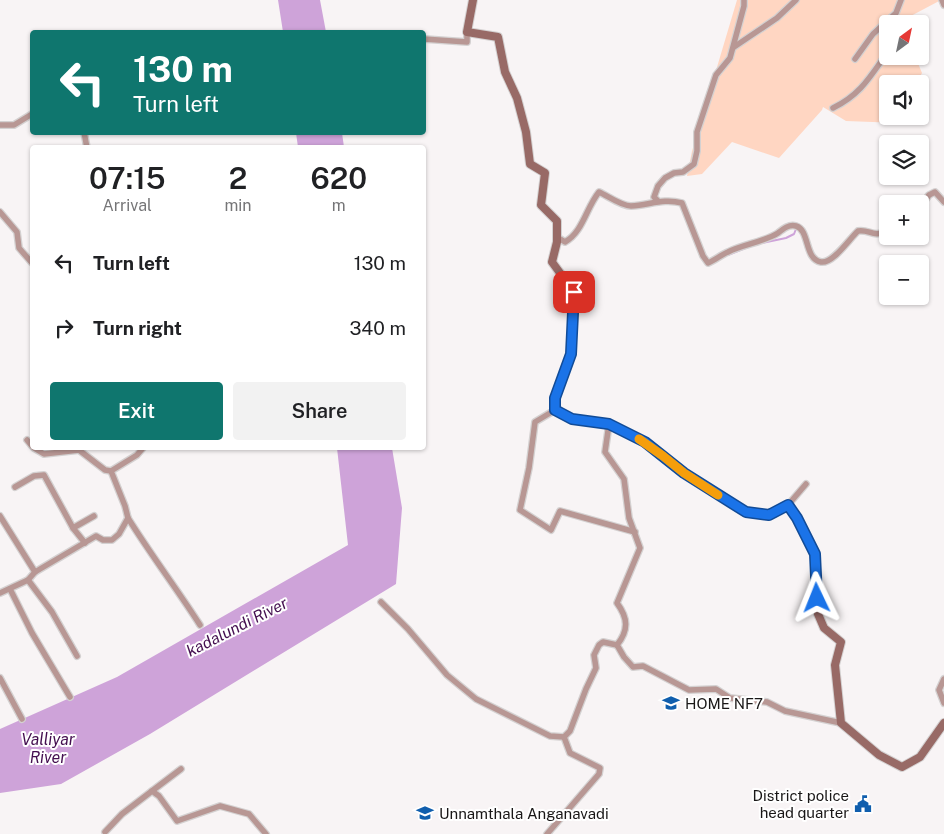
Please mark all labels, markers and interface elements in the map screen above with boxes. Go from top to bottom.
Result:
north arrow [879,15,929,65]
map controls [879,15,929,305]
text: 130 m [133,49,233,90]
icon: left [50,50,115,115]
button: sound [879,75,929,125]
text: Turn left [133,91,219,117]
button: layers [879,135,929,185]
text: 07:15 [89,160,166,196]
text: 2 [229,160,247,196]
text: 620 [310,160,367,196]
button: + [879,195,929,245]
text: Arrival [102,196,152,215]
text: min [224,196,252,215]
text: m [332,196,346,215]
icon: left [50,249,78,277]
text: Turn left [93,252,170,274]
text: 130 m [354,252,406,274]
button: − [879,255,929,305]
pin [553,271,595,313]
icon: arrive [560,278,588,306]
icon: right [50,314,78,342]
text: Turn right [93,317,182,339]
text: 340 m [349,317,406,339]
button: Exit [50,382,223,440]
button: Share [233,382,406,440]
position arrow [790,571,842,623]
water label: kadalundi River [183,593,292,661]
school or university icon: HOME NF7 [661,693,681,713]
place label: HOME NF7 [685,695,763,712]
water label: Valliyar River [21,730,76,767]
place label: District police head quarter [753,787,849,821]
public building icon: District police head quarter [853,794,873,814]
school or university icon: Unnamthala Anganavadi [415,803,435,823]
place label: Unnamthala Anganavadi [439,805,609,822]

